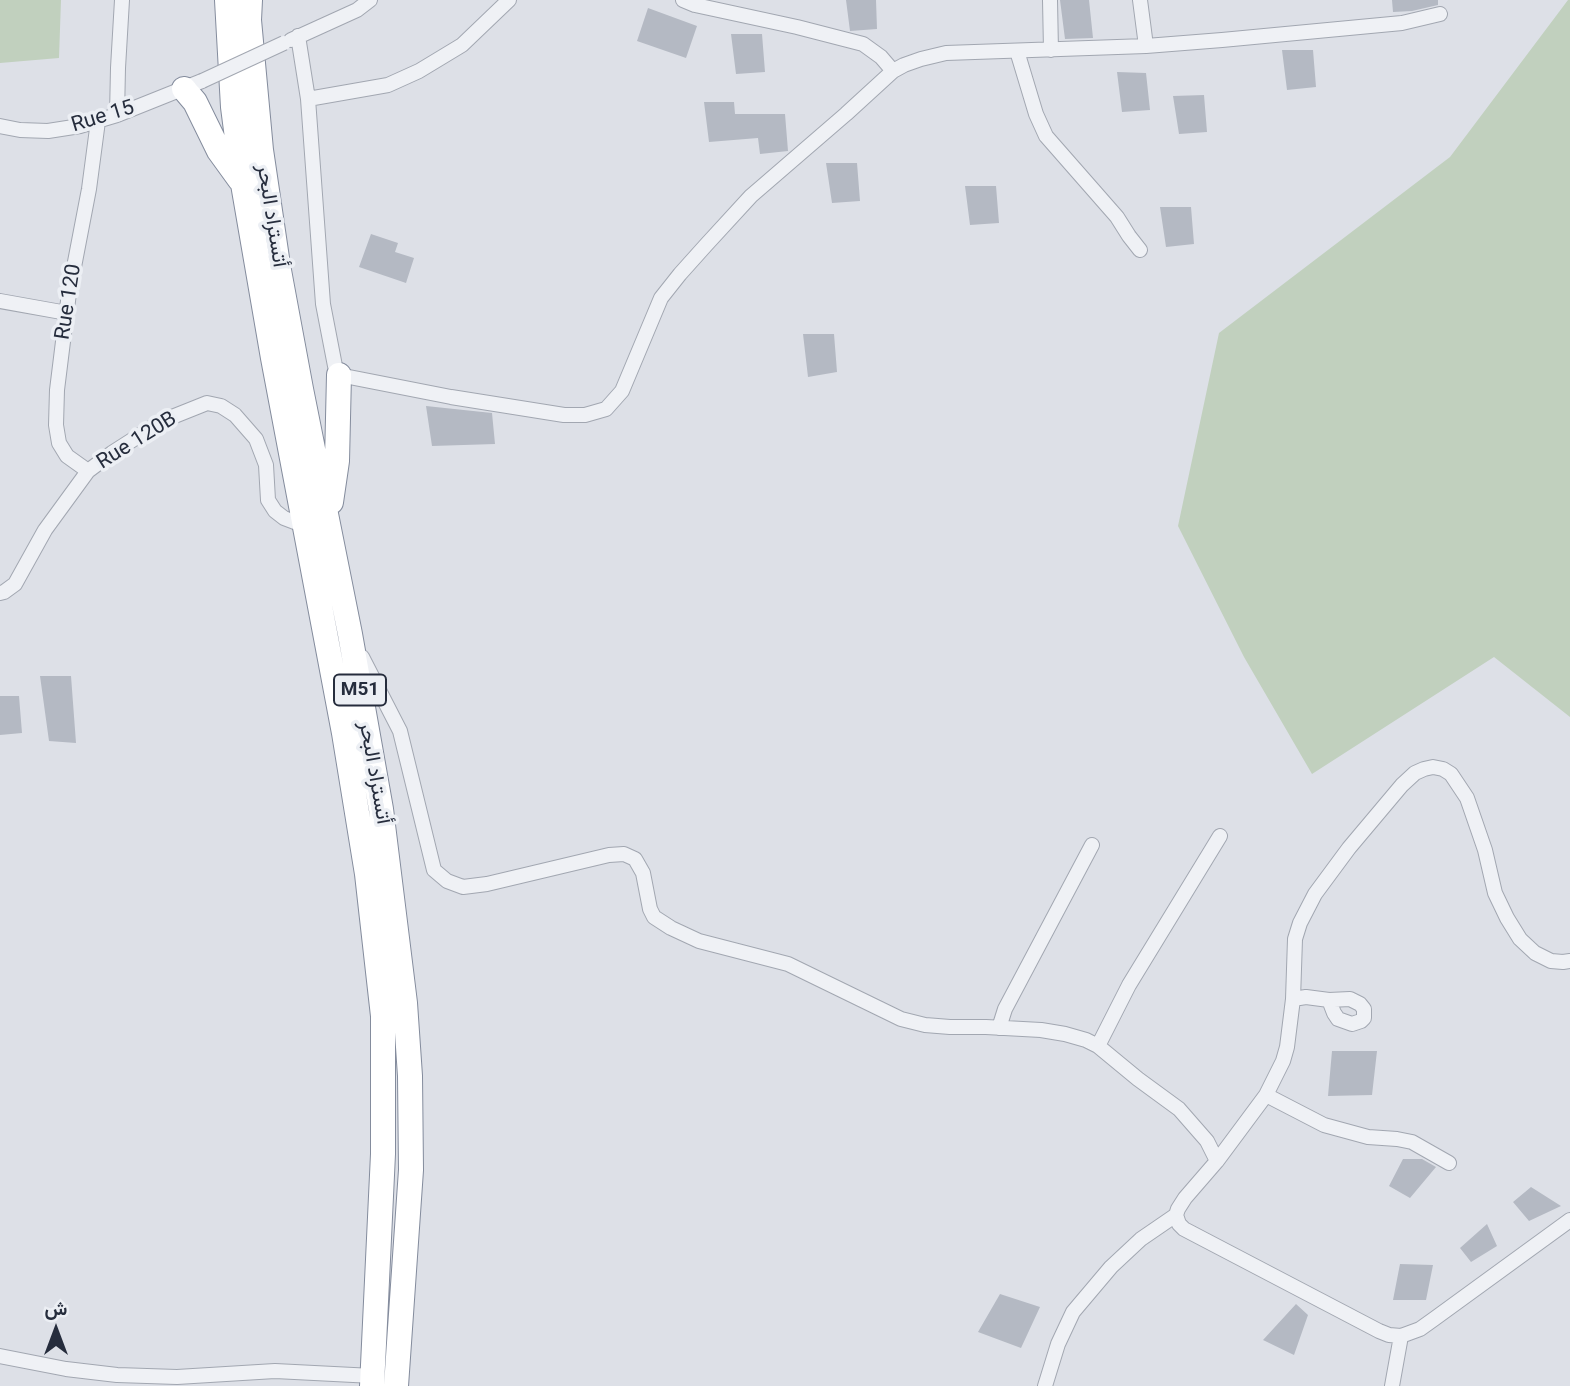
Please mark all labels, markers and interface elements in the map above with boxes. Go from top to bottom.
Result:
street label: Rue 15 [68,96,138,138]
street label: أتستراد البحر [250,163,292,269]
street label: Rue 120 [51,262,87,342]
street label: Rue 120B [92,407,182,475]
road number: M51 [334,674,386,706]
street label: أتستراد البحر [353,720,395,826]
north arrow [21,1295,91,1365]
text: ش [45,1297,67,1320]

